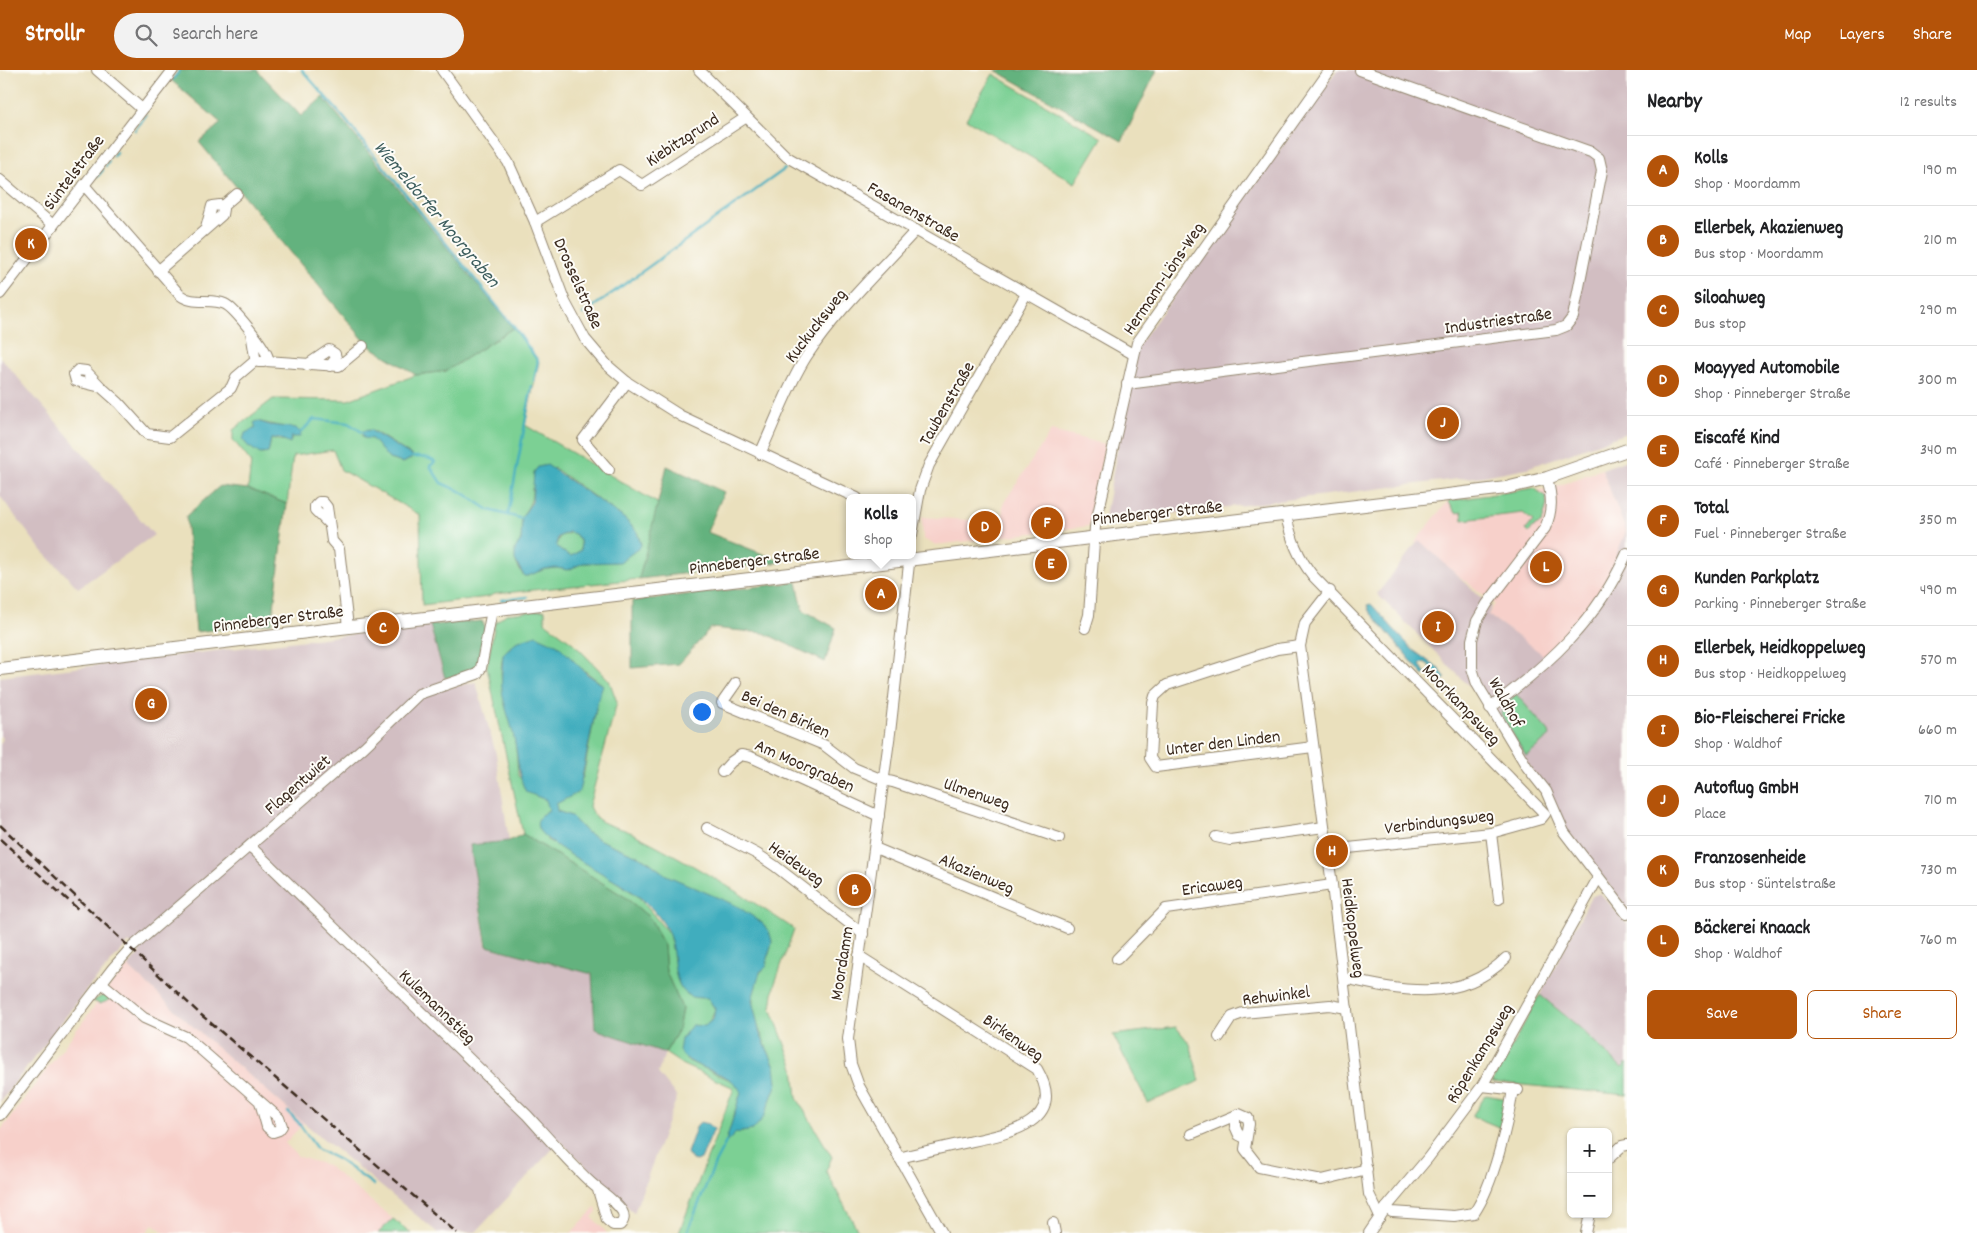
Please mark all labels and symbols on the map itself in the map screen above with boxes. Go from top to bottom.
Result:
street label: Kiebitzgrund [642,108,725,174]
street label: Süntelstraße [38,131,112,216]
water label: Wiemeldorfer Moorgraben [366,136,506,295]
street label: Fasanenstraße [862,177,964,250]
street label: Hermann-Löns-Weg [1118,218,1212,341]
pin: K [15,225,47,263]
street label: Drosselstraße [546,235,608,334]
street label: Kuckucksweg [780,284,854,369]
street label: Industriestraße [1443,303,1554,342]
street label: Taubenstraße [914,358,982,451]
pin: J [1427,404,1459,442]
street label: Pinneberger Straße [1091,495,1224,534]
pin: F [1031,504,1063,542]
pin: D [969,508,1001,546]
street label: Pinneberger Straße [688,542,821,583]
pin: E [1035,545,1067,583]
pin: L [1530,548,1562,586]
pin: A [865,575,897,613]
street label: Pinneberger Straße [212,600,345,641]
pin: I [1422,608,1454,646]
pin: C [367,609,399,647]
street label: Moorkampsweg [1415,659,1506,752]
street label: Waldhof [1481,673,1529,734]
pin: G [135,685,167,723]
street label: Bei den Birken [737,685,833,746]
your location [689,699,715,725]
street label: Unter den Linden [1165,725,1282,764]
street label: Am Moorgraben [750,734,858,800]
street label: Flagentwiet [260,750,338,822]
street label: Ulmenweg [940,772,1013,818]
street label: Verbindungsweg [1383,804,1496,843]
pin: H [1316,832,1348,870]
street label: Heideweg [762,836,829,894]
street label: Akazienweg [935,848,1018,902]
pin: B [839,871,871,909]
street label: Ericaweg [1180,871,1245,904]
street label: Heidkoppelweg [1333,877,1370,980]
street label: Moordamm [825,924,862,1002]
street label: Kulemannstieg [392,964,481,1051]
street label: Rehwinkel [1241,981,1312,1014]
street label: Röpenkampsweg [1441,999,1521,1109]
street label: Birkenweg [977,1009,1048,1069]

